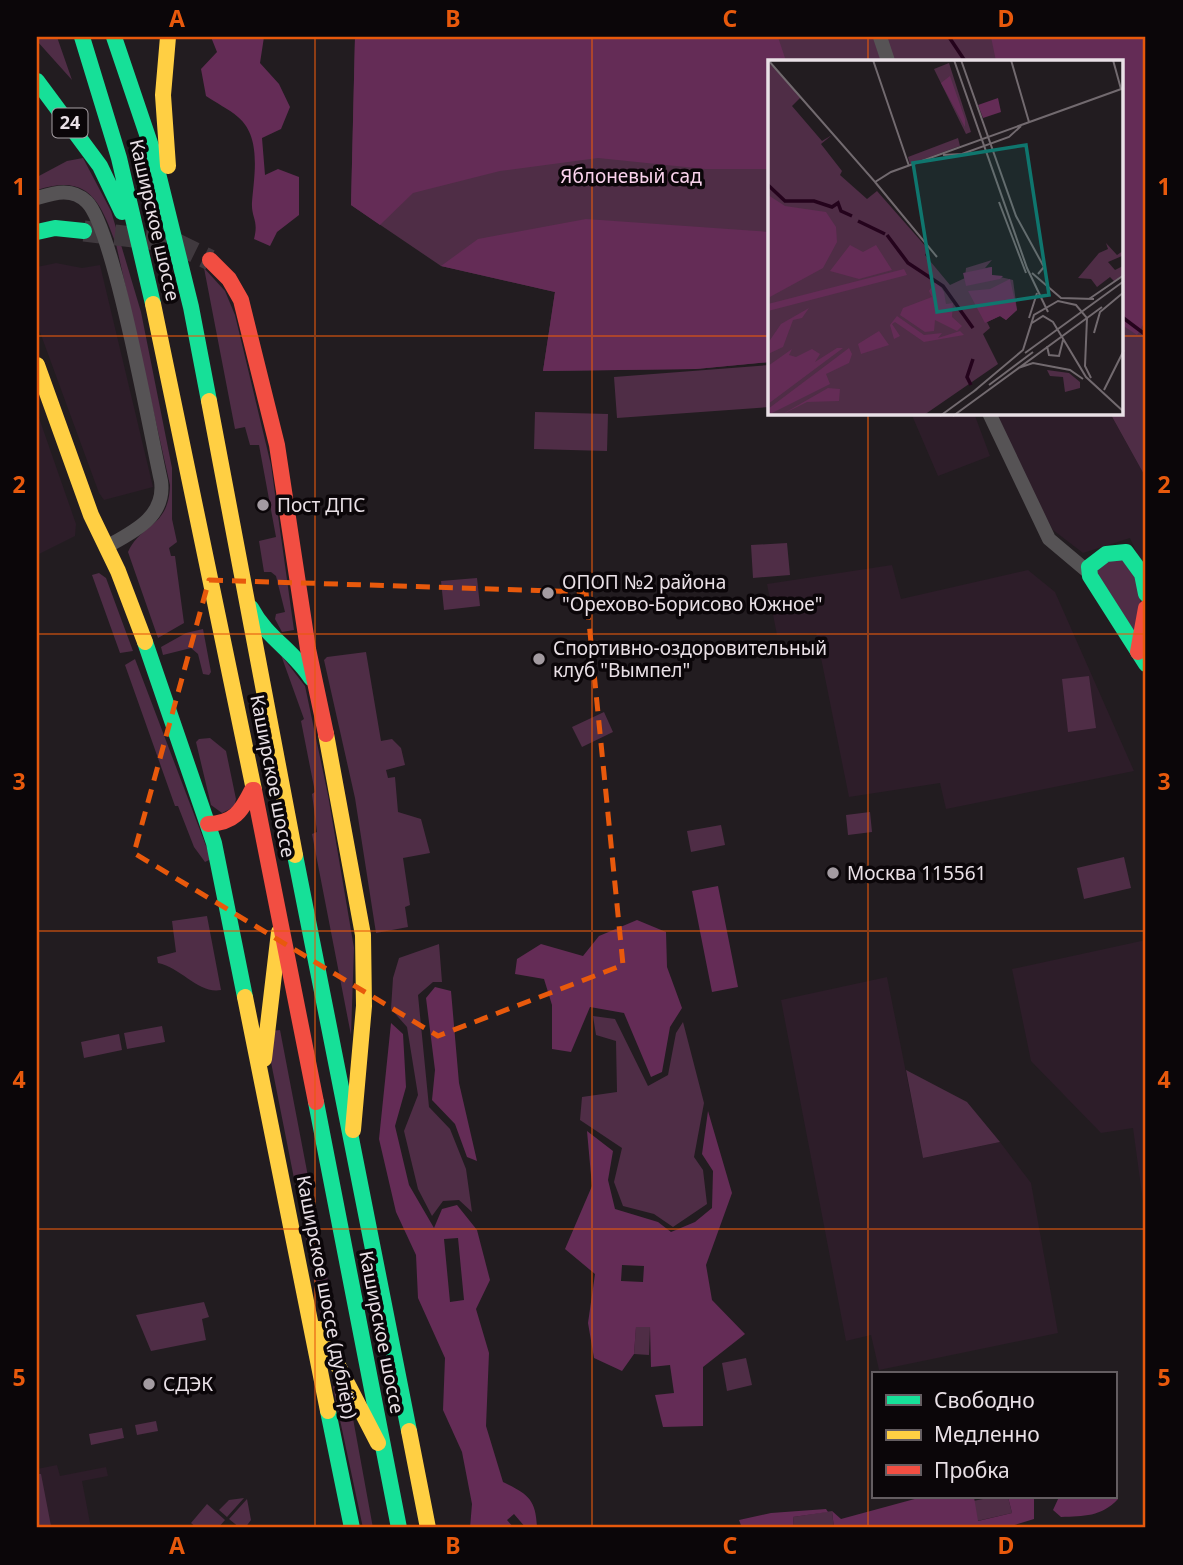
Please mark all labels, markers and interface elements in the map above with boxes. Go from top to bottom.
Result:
text: A [169,2,185,34]
text: B [445,2,461,34]
text: C [723,2,738,34]
text: D [998,2,1014,34]
inset map [768,60,1124,415]
road number: 24 [52,109,88,138]
street label: Каширское шоссе [124,136,186,304]
park label: Яблоневый сад [560,163,702,189]
text: 1 [12,170,26,202]
text: 1 [1157,170,1171,202]
text: 2 [12,468,26,500]
text: 2 [1157,468,1171,500]
place label: Пост ДПС [277,492,365,518]
marker: Пост ДПС [255,497,271,513]
place label: ОПОП №2 района "Орехово-Борисово Южное" [562,569,823,617]
marker: ОПОП №2 района "Орехово-Борисово Южное" [540,585,556,601]
place label: Спортивно-оздоровительный клуб "Вымпел" [553,635,827,683]
marker: Спортивно-оздоровительный клуб "Вымпел" [531,651,547,667]
street label: Каширское шоссе [244,692,302,860]
text: 3 [12,765,26,797]
text: 3 [1157,765,1171,797]
place label: Москва 115561 [847,860,986,886]
marker: Москва 115561 [825,865,841,881]
text: 4 [12,1063,26,1095]
text: 4 [1157,1063,1171,1095]
street label: Каширское шоссе (дублёр) [291,1173,363,1421]
street label: Каширское шоссе [353,1248,411,1416]
text: 5 [12,1361,26,1393]
text: 5 [1157,1361,1171,1393]
place label: СДЭК [163,1371,213,1397]
legend [872,1372,1116,1498]
marker: СДЭК [141,1376,157,1392]
text: Свободно [934,1386,1035,1414]
text: Медленно [934,1420,1040,1448]
text: Пробка [934,1456,1010,1484]
text: A [169,1529,185,1561]
text: B [445,1529,461,1561]
text: C [723,1529,738,1561]
text: D [998,1529,1014,1561]

